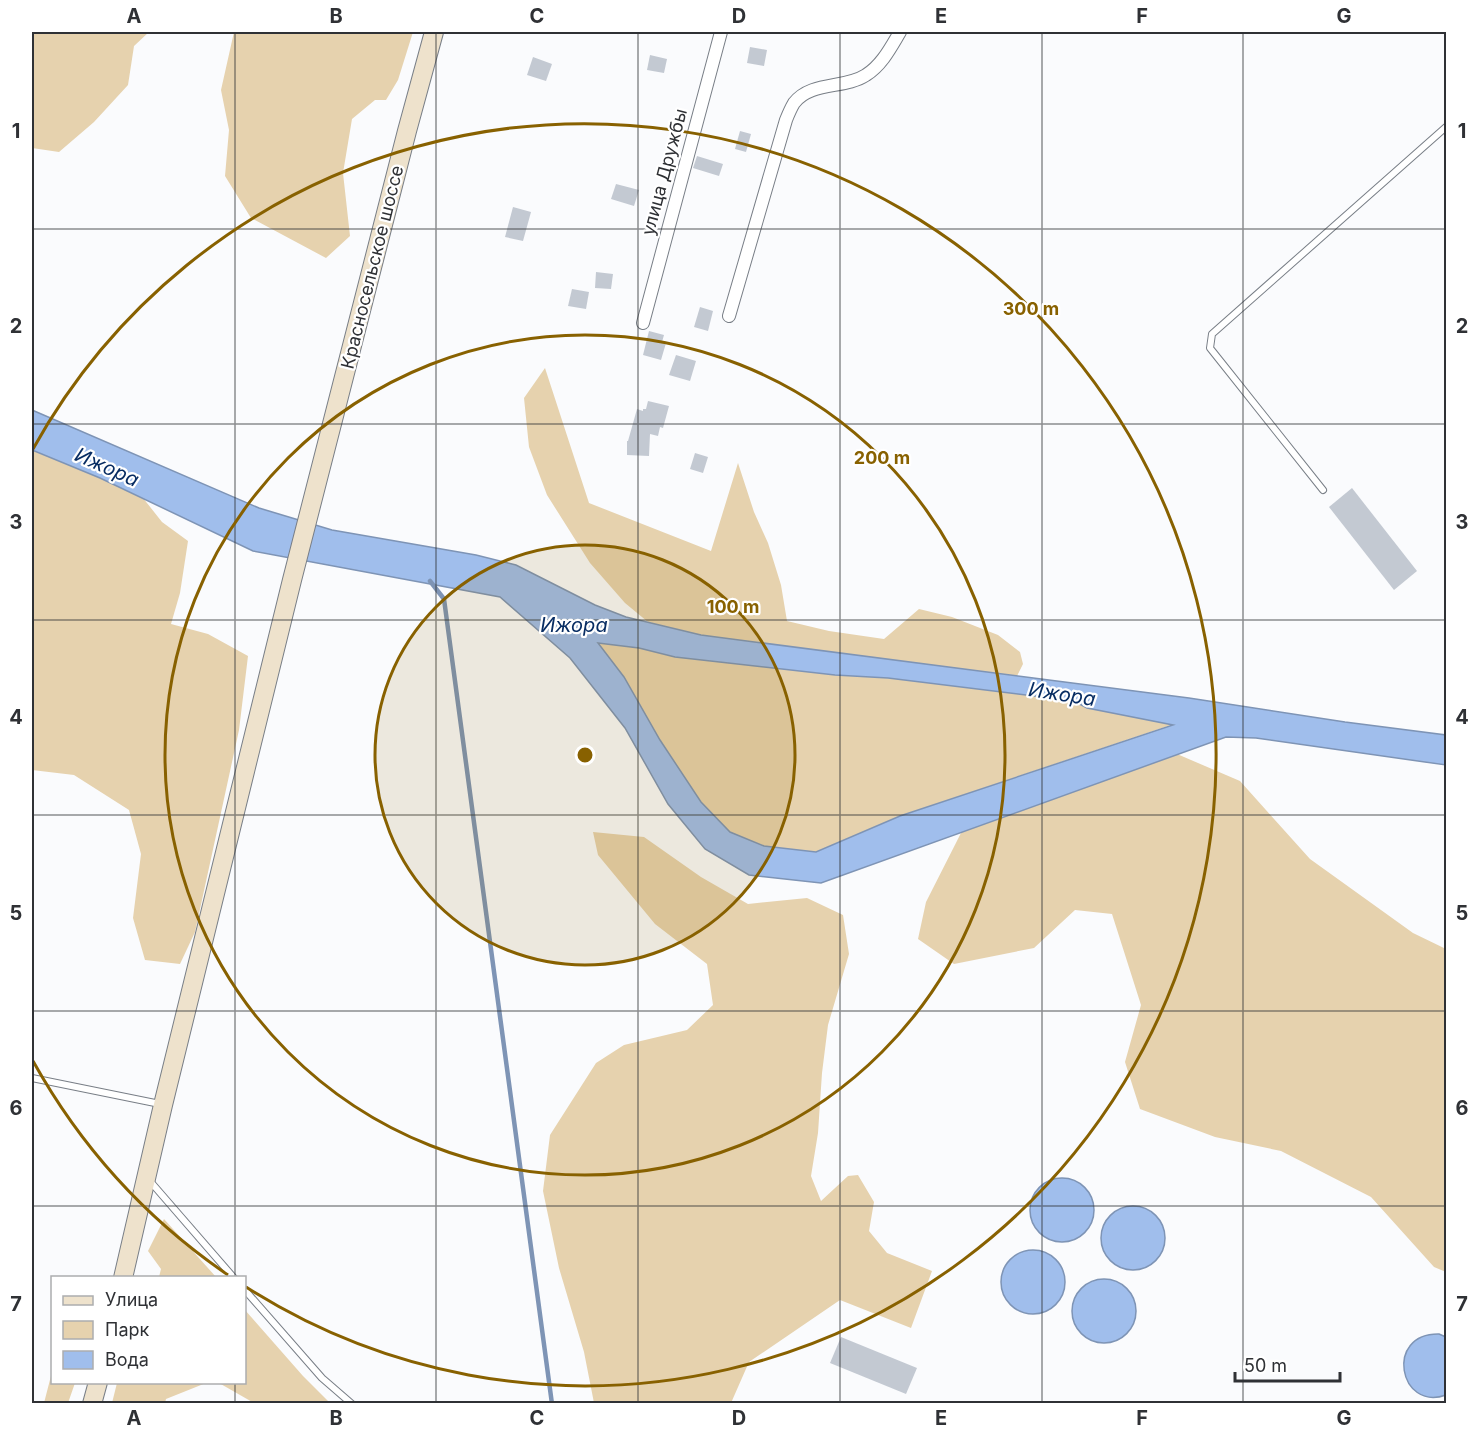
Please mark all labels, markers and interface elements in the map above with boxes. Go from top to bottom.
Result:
text: A [127,4,142,28]
text: B [329,4,343,28]
text: C [530,4,544,28]
text: D [732,4,746,28]
text: E [935,4,947,28]
text: F [1136,4,1148,28]
text: G [1336,4,1352,28]
street label: улица Дружбы [637,106,691,238]
text: 1 [12,119,20,143]
text: 1 [1458,119,1466,143]
street label: Красносельское шоссе [337,163,407,371]
text: 300 m [1003,298,1059,319]
text: 2 [10,314,22,338]
text: 2 [1456,314,1468,338]
water label: Ижора [71,442,143,492]
text: 200 m [854,447,910,468]
text: 3 [10,510,22,534]
text: 3 [1456,510,1468,534]
text: 100 m [707,596,759,617]
water label: Ижора [540,613,608,637]
water label: Ижора [1027,677,1097,711]
text: 4 [9,705,23,729]
text: 4 [1455,705,1469,729]
centre of rings [575,745,595,765]
text: 5 [10,901,22,925]
text: 5 [1456,901,1468,925]
text: 6 [10,1096,23,1120]
text: 6 [1456,1096,1469,1120]
legend [51,1276,246,1384]
text: Улица [105,1289,158,1310]
text: 7 [10,1292,22,1316]
text: 7 [1456,1292,1468,1316]
text: Парк [105,1319,150,1340]
scale bar [1235,1345,1340,1383]
text: Вода [105,1349,149,1370]
text: 50 m [1244,1355,1287,1376]
text: A [127,1406,142,1430]
text: B [329,1406,343,1430]
text: C [530,1406,544,1430]
text: D [732,1406,746,1430]
text: E [935,1406,947,1430]
text: F [1136,1406,1148,1430]
text: G [1336,1406,1352,1430]

